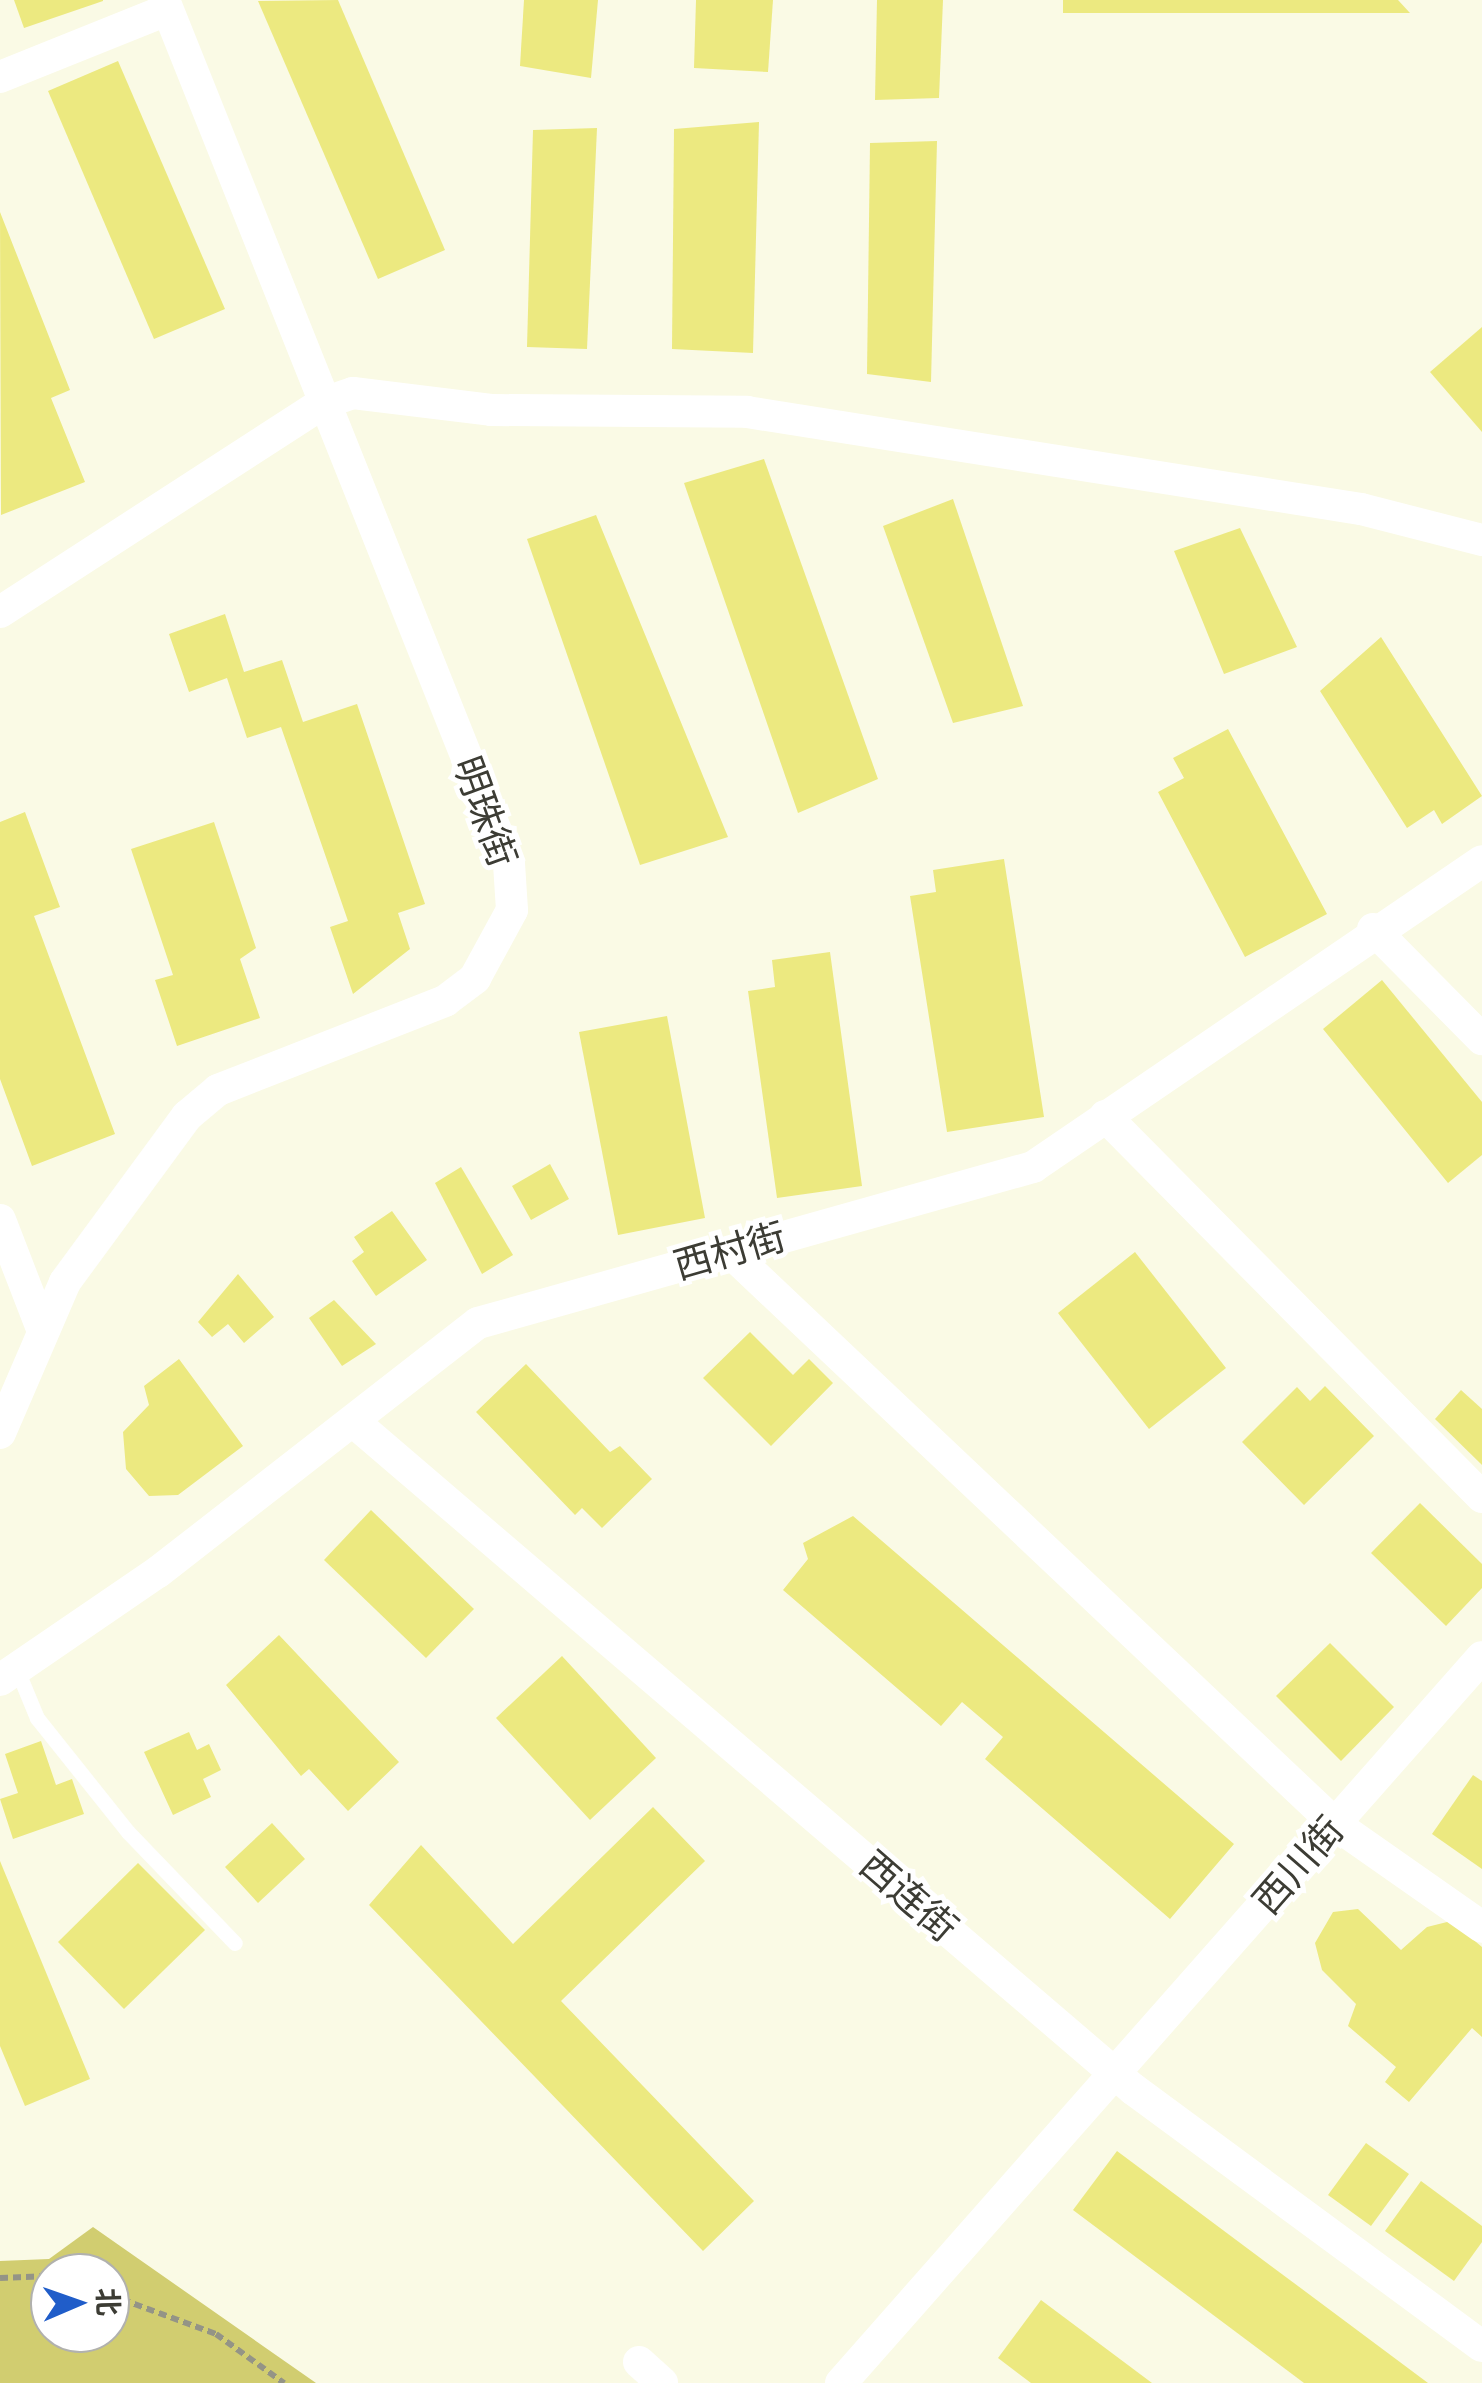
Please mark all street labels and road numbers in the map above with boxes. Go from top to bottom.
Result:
street label: 明珠街 [443,751,525,873]
street label: 西村街 [669,1214,791,1290]
street label: 西川街 [1244,1808,1354,1924]
street label: 西连街 [850,1842,966,1952]

